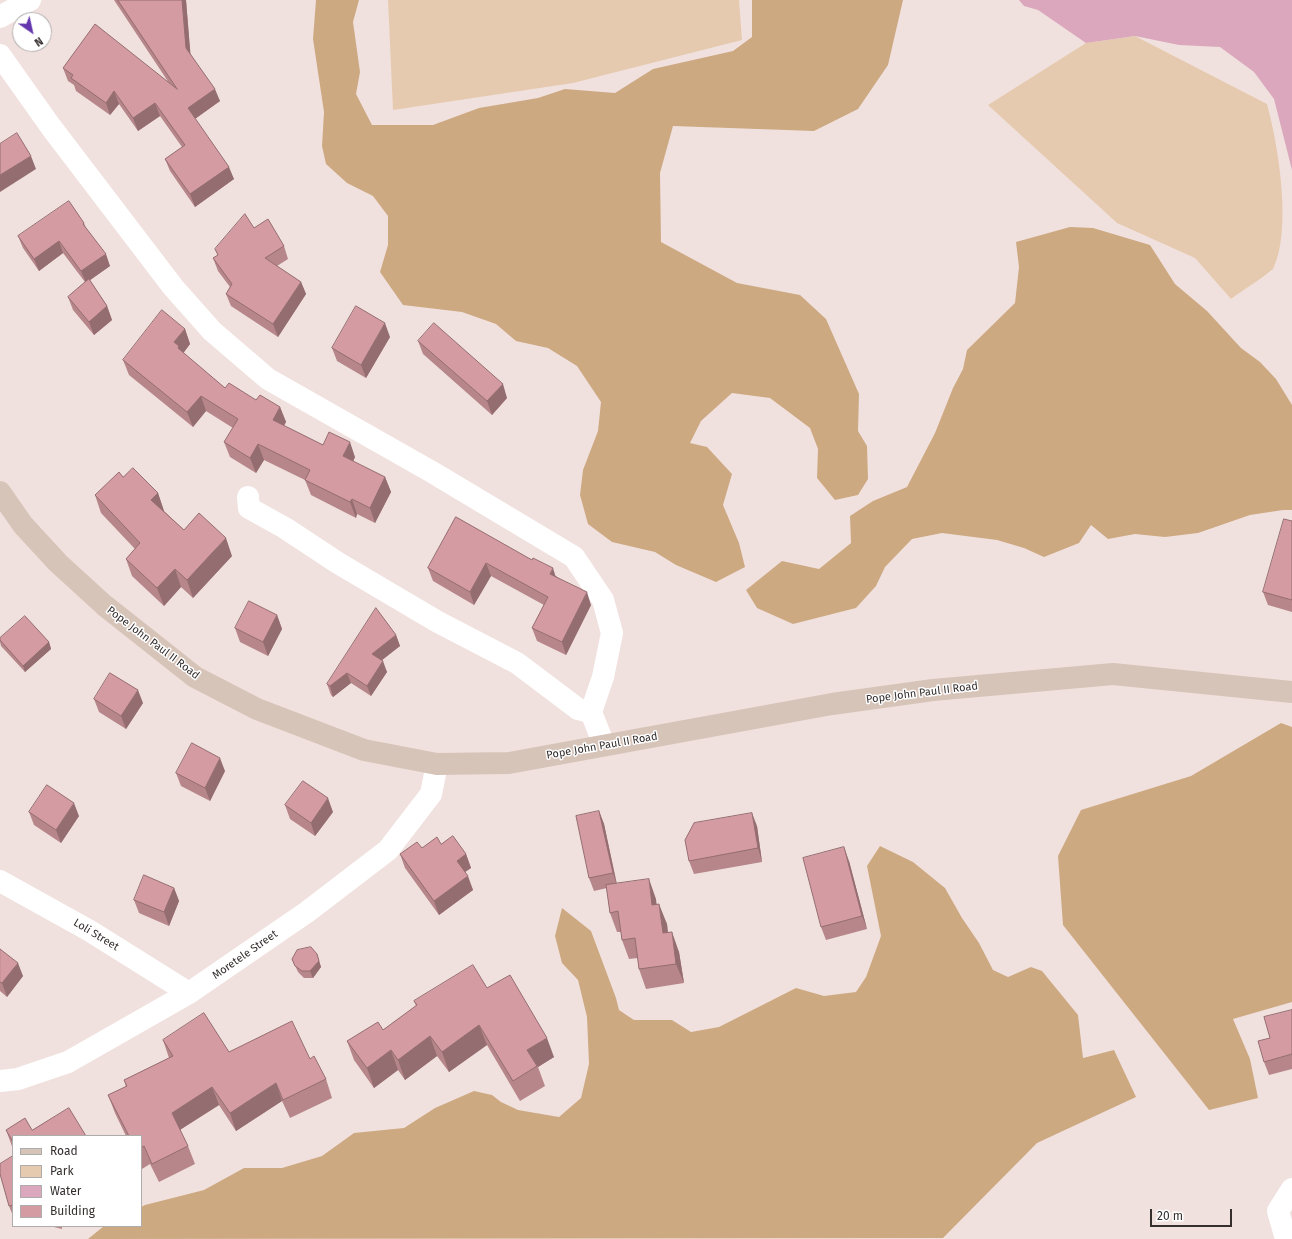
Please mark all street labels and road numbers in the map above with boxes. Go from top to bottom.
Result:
street label: Pope John Paul II Road [104,604,202,682]
street label: Pope John Paul II Road [865,680,979,706]
street label: Pope John Paul II Road [545,730,659,762]
street label: Loli Street [71,916,121,954]
street label: Moretele Street [210,928,280,982]

